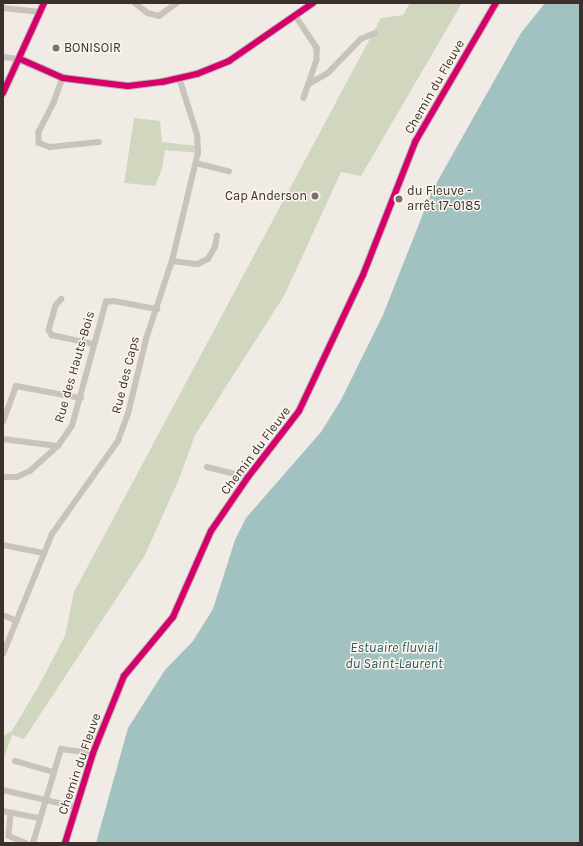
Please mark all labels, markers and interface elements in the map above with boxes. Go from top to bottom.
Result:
street label: Chemin du Fleuve [402,37,468,137]
place label: BONISOIR [64,40,121,56]
marker: BONISOIR [51,43,61,53]
place label: du Fleuve - arrêt 17-0185 [407,184,480,215]
place label: Cap Anderson [225,188,307,204]
marker: Cap Anderson [310,191,320,201]
marker: du Fleuve - arrêt 17-0185 [394,194,404,204]
street label: Rue des Hauts-Bois [52,309,98,425]
street label: Rue des Caps [109,335,143,415]
street label: Chemin du Fleuve [218,404,294,498]
water label: Estuaire fluvial du Saint-Laurent [345,640,443,672]
street label: Chemin du Fleuve [55,711,105,817]

